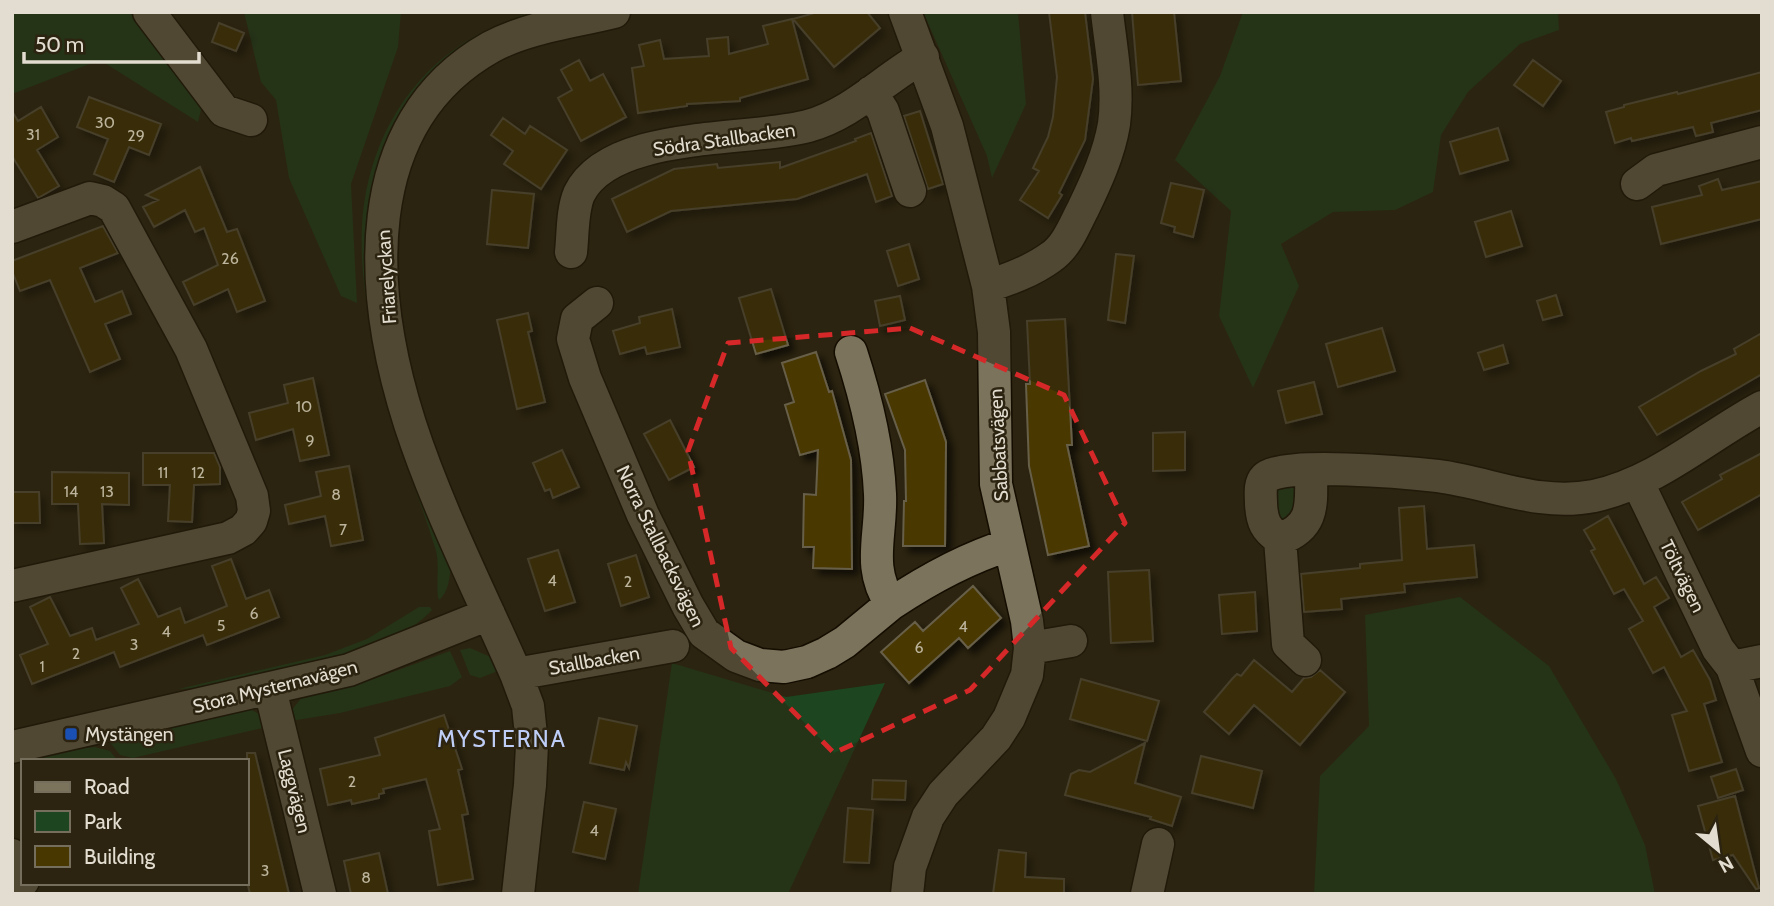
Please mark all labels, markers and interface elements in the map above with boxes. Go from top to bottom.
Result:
scale bar [24,21,200,65]
text: 50 m [35,32,84,57]
house number: 30 [95,113,115,132]
street label: Södra Stallbacken [651,118,797,161]
house number: 31 [26,125,40,144]
house number: 29 [127,126,145,145]
street label: Friarelyckan [372,229,401,325]
house number: 26 [221,249,239,268]
street label: Sabbatsvägen [984,388,1013,502]
house number: 10 [296,397,312,416]
house number: 9 [305,431,315,450]
street label: Norra Stallbacksvägen [611,462,710,631]
house number: 11 [158,463,168,482]
house number: 12 [191,463,205,482]
house number: 14 [64,482,78,501]
house number: 13 [100,482,114,501]
house number: 8 [331,485,341,504]
house number: 7 [339,520,347,539]
street label: Töltvägen [1655,536,1710,616]
house number: 4 [547,571,557,590]
house number: 2 [624,572,632,591]
house number: 6 [249,604,259,623]
house number: 5 [217,616,225,635]
house number: 4 [958,617,968,636]
house number: 4 [161,622,171,641]
house number: 3 [130,635,138,654]
house number: 6 [914,638,924,657]
street label: Stallbacken [547,641,641,680]
house number: 2 [72,644,80,663]
street label: Stora Mysternavägen [190,655,360,718]
house number: 1 [39,657,45,676]
place label: Mystängen [85,723,173,746]
district label: MYSTERNA [437,725,567,753]
marker: Mystängen [63,726,79,742]
street label: Laggvägen [273,747,316,835]
legend [21,759,248,885]
house number: 2 [348,772,356,791]
text: Road [84,774,130,799]
text: Park [84,809,122,834]
north arrow [1683,815,1753,885]
house number: 4 [589,821,599,840]
text: Building [84,844,156,869]
text: N [1715,851,1737,878]
house number: 3 [261,861,269,880]
house number: 8 [361,868,371,887]

